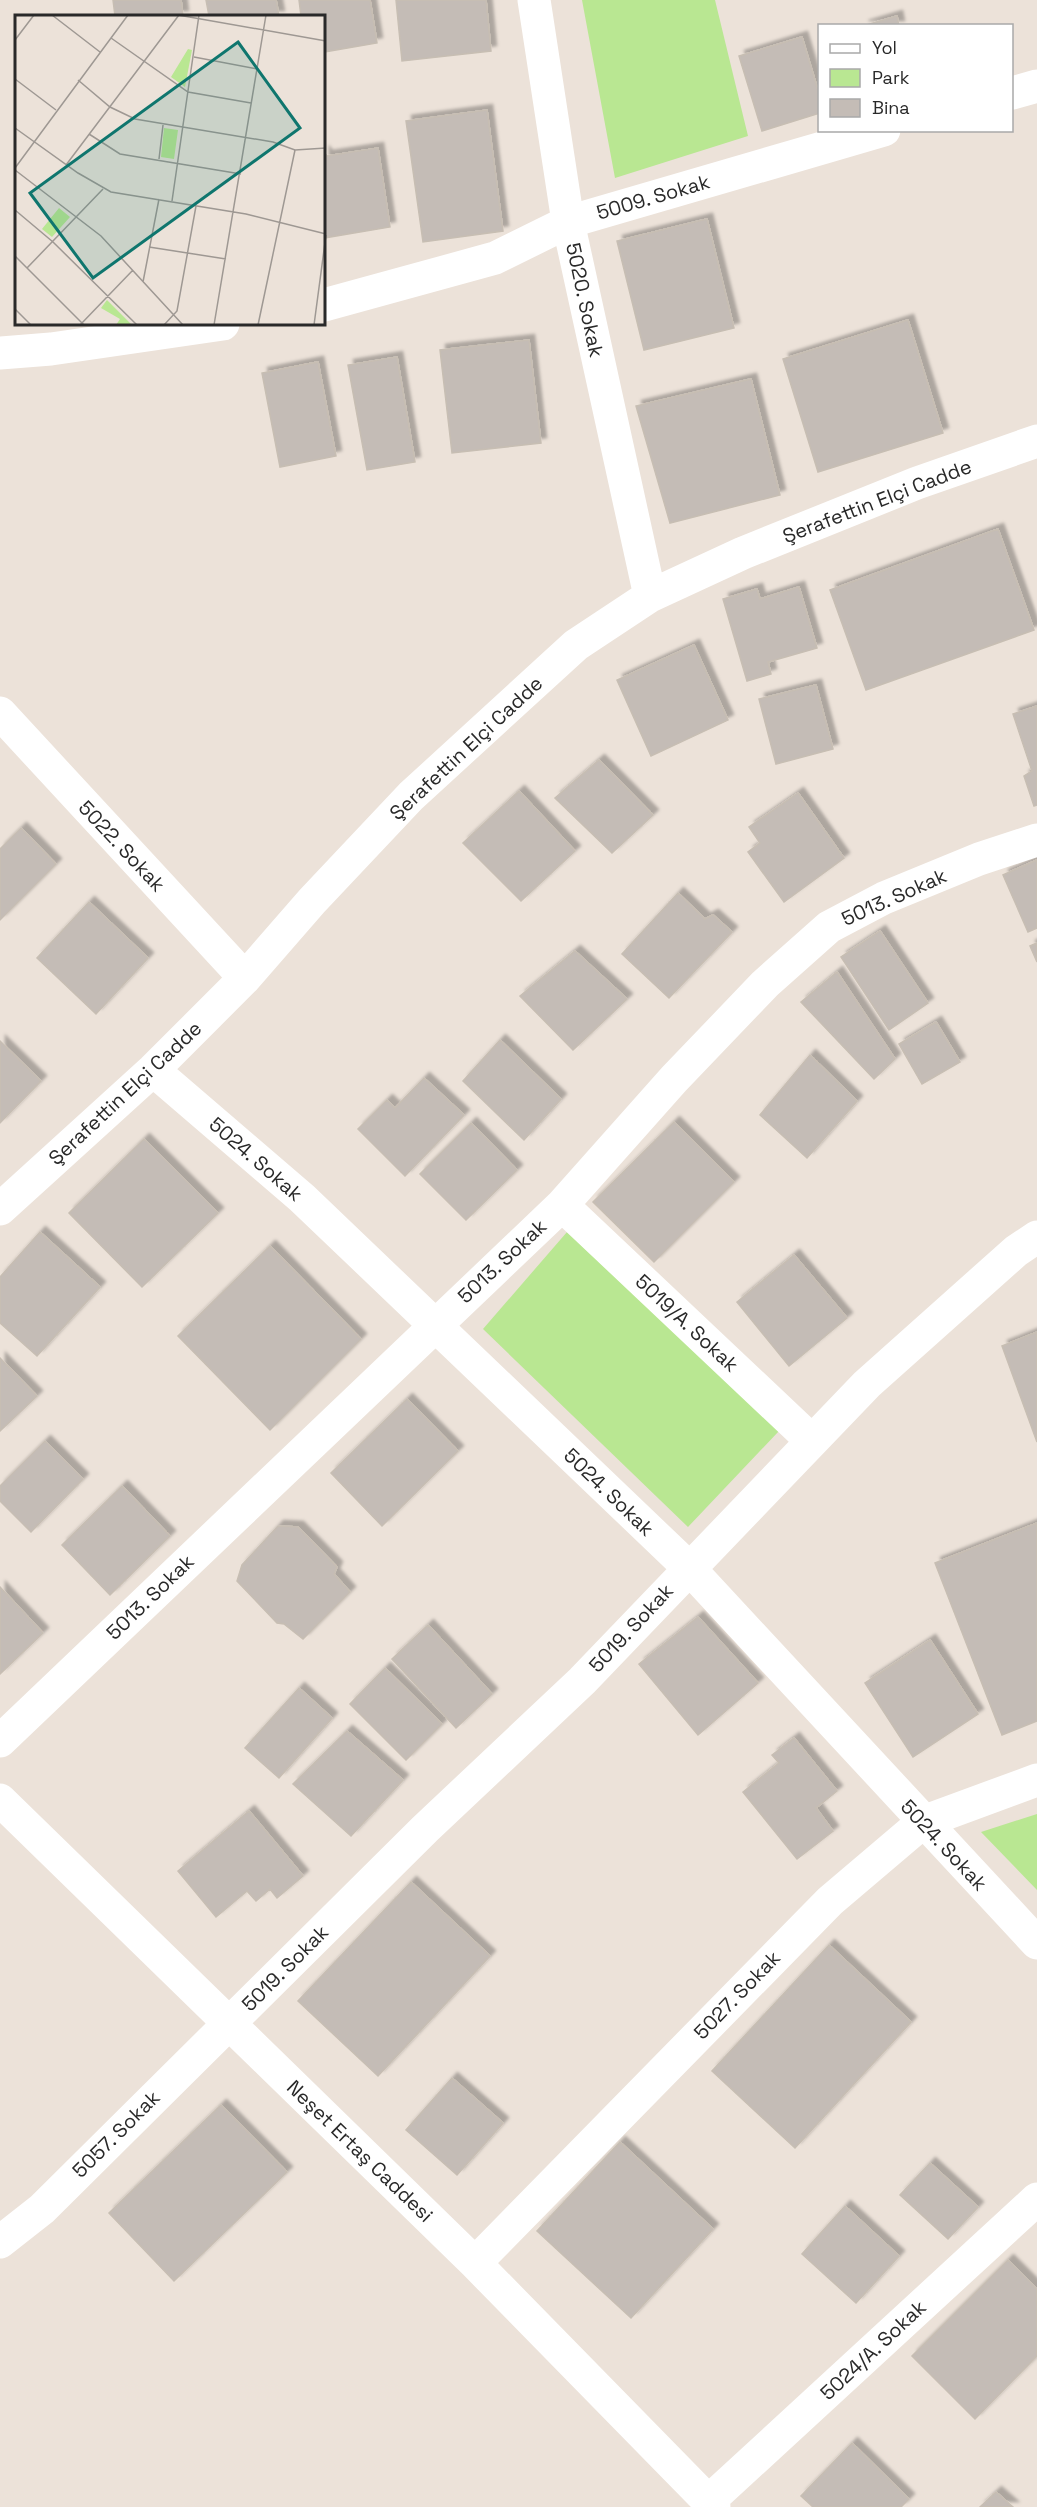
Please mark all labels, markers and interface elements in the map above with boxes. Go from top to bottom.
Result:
inset map [15,15,326,326]
legend [818,24,1013,132]
text: Yol [872,36,897,59]
text: Park [872,66,910,89]
text: Bina [872,96,910,119]
street label: 5009. Sokak [593,168,713,226]
street label: 5020. Sokak [560,240,610,360]
street label: Şerafettin Elçi Cadde [779,453,975,549]
street label: Şerafettin Elçi Cadde [384,670,548,826]
street label: 5022. Sokak [73,795,171,897]
street label: 5013. Sokak [837,862,951,932]
street label: Şerafettin Elçi Cadde [43,1015,207,1171]
street label: 5024. Sokak [204,1111,308,1207]
street label: 5013. Sokak [452,1213,552,1309]
street label: 5019/A. Sokak [630,1268,744,1378]
street label: 5024. Sokak [558,1442,660,1542]
street label: 5013. Sokak [101,1549,200,1645]
street label: 5019. Sokak [583,1578,679,1678]
street label: 5024. Sokak [895,1794,993,1896]
street label: 5019. Sokak [236,1919,334,2017]
street label: 5027. Sokak [688,1945,786,2045]
street label: Neşet Ertaş Caddesi [281,2074,439,2228]
street label: 5057. Sokak [67,2085,165,2183]
street label: 5024/A. Sokak [815,2294,932,2406]

